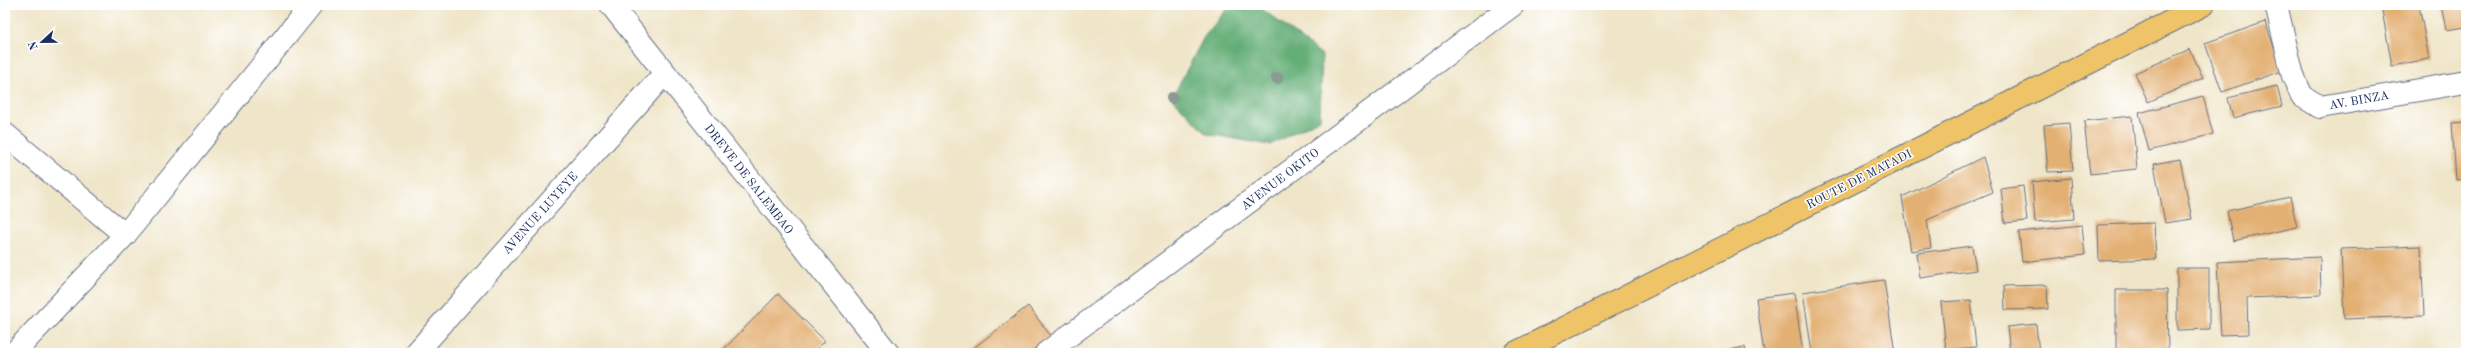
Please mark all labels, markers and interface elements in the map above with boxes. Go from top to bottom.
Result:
north arrow [22,22,62,62]
text: N [27,39,41,51]
street label: AV. BINZA [2328,90,2390,112]
street label: DREVE DE SALEMBAO [702,122,795,237]
street label: AVENUE OKITO [1239,147,1322,213]
street label: ROUTE DE MATADI [1805,148,1914,212]
street label: AVENUE LUYEYE [501,170,581,257]

